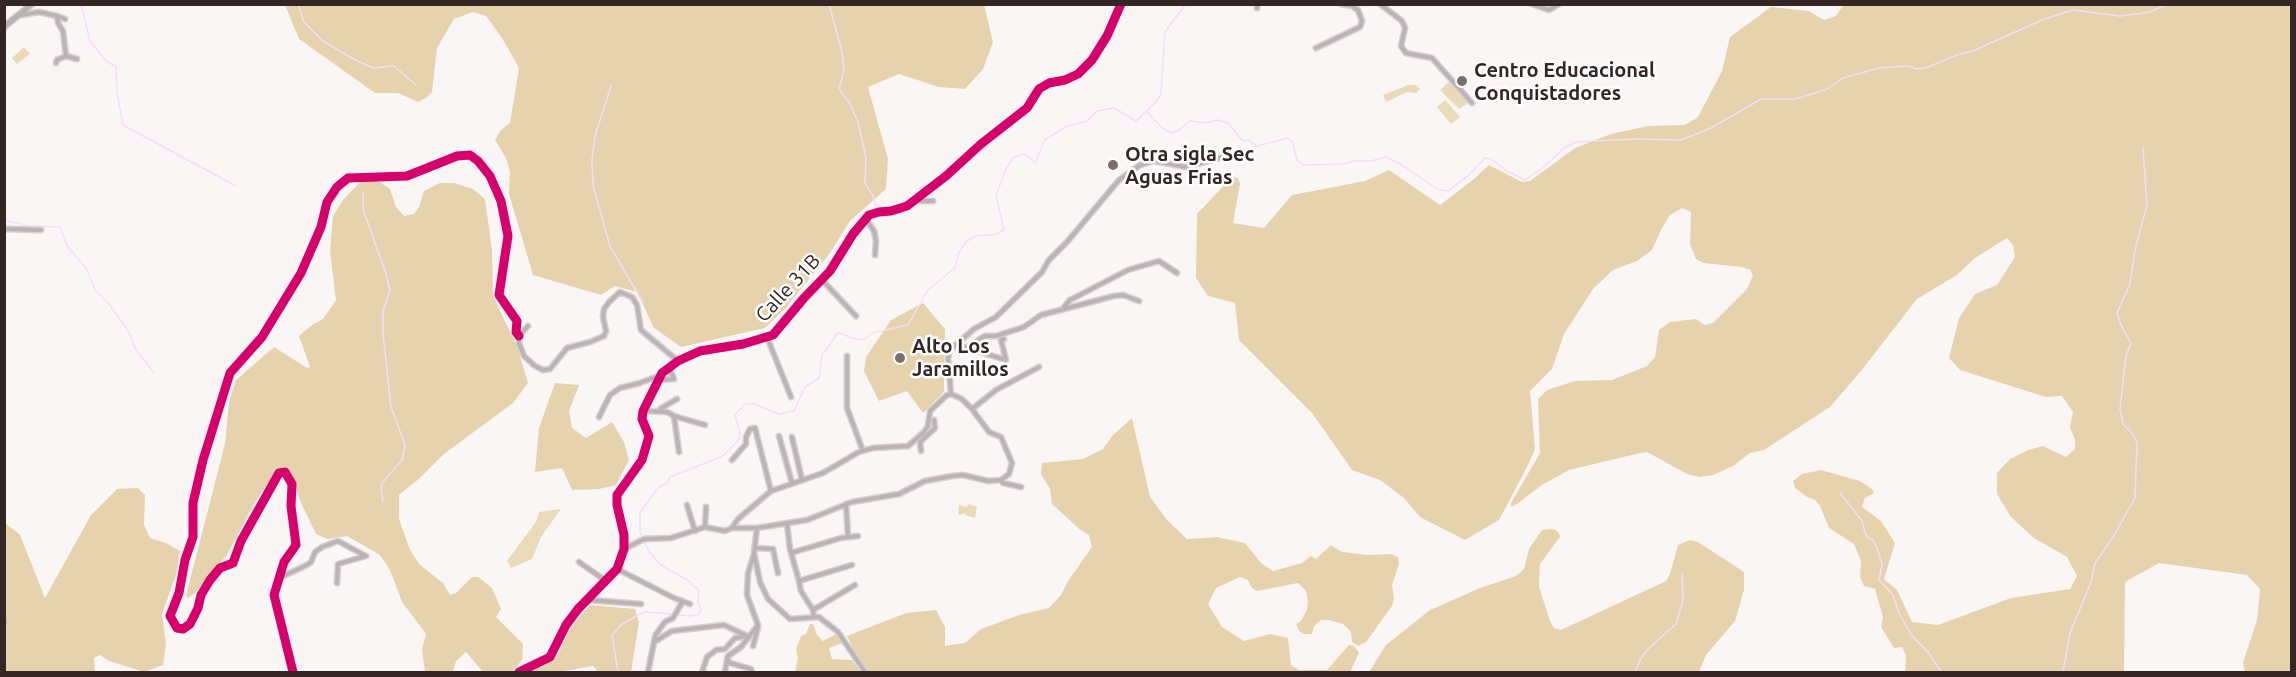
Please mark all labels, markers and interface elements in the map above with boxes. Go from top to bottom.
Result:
place label: Centro Educacional Conquistadores [1474,58,1655,105]
marker: Centro Educacional Conquistadores [1455,74,1469,88]
place label: Otra sigla Sec Aguas Frias [1125,142,1254,189]
marker: Otra sigla Sec Aguas Frias [1106,158,1120,172]
street label: Calle 31B [751,249,825,327]
place label: Alto Los Jaramillos [912,334,1009,381]
marker: Alto Los Jaramillos [893,351,907,365]

